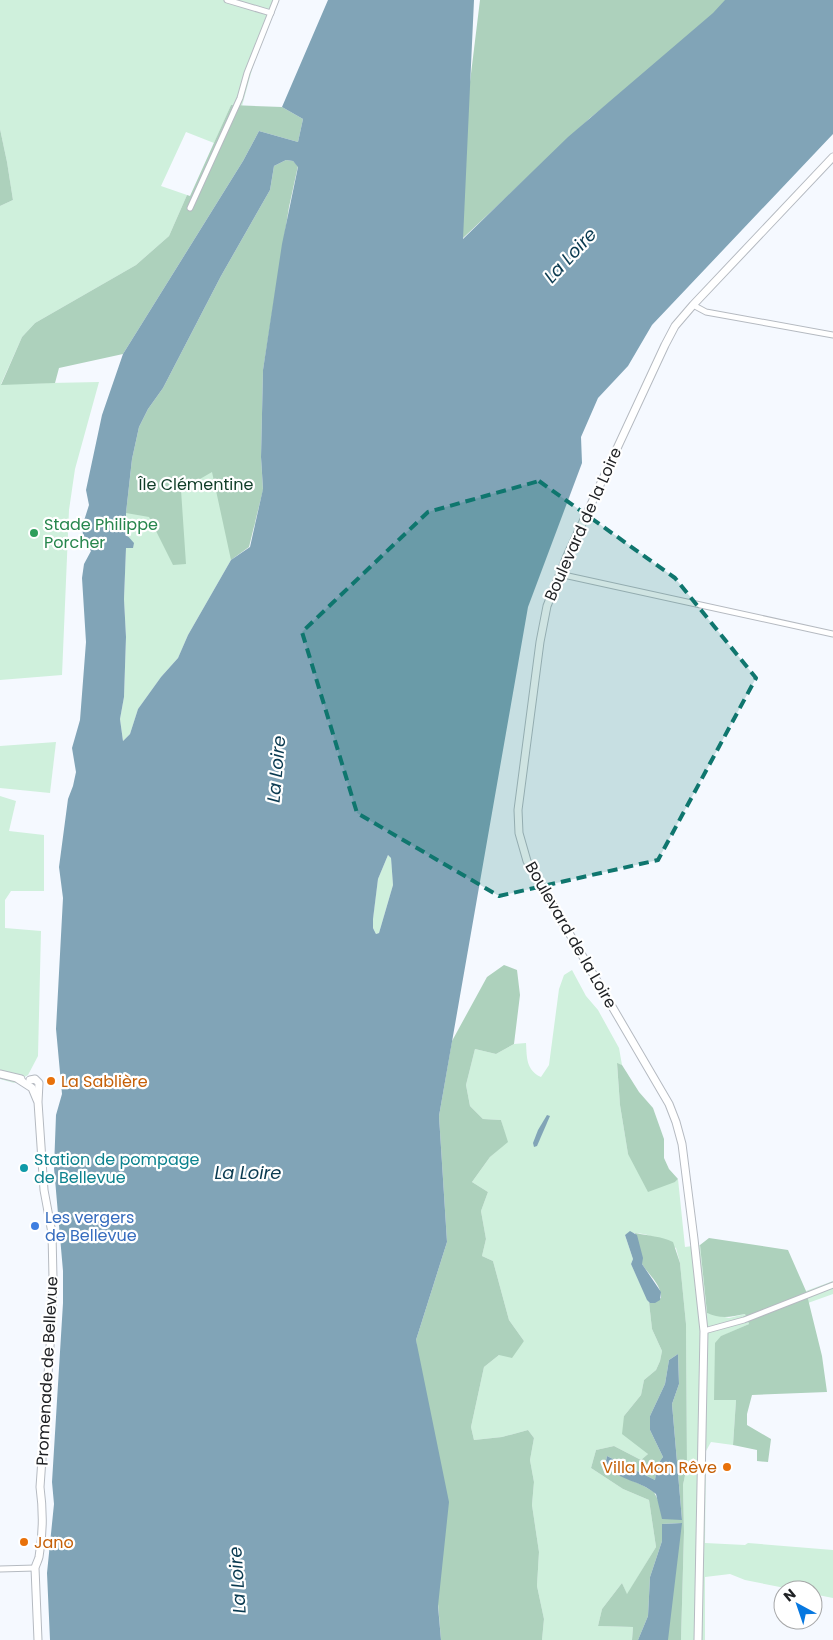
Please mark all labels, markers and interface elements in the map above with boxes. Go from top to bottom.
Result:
water label: La Loire [538,222,602,288]
street label: Boulevard de la Loire [539,443,627,605]
park label: Île Clémentine [138,473,253,496]
place label: Stade Philippe Porcher [44,513,158,554]
marker: Stade Philippe Porcher [28,527,40,539]
water label: La Loire [261,735,291,803]
street label: Boulevard de la Loire [520,857,622,1013]
place label: La Sablière [61,1070,148,1093]
marker: La Sablière [45,1075,57,1087]
place label: Station de pompage de Bellevue [34,1148,200,1189]
water label: La Loire [215,1160,281,1185]
marker: Station de pompage de Bellevue [18,1162,30,1174]
place label: Les vergers de Bellevue [45,1206,137,1247]
marker: Les vergers de Bellevue [29,1220,41,1232]
street label: Promenade de Bellevue [31,1276,63,1466]
place label: Villa Mon Rêve [602,1456,717,1479]
marker: Villa Mon Rêve [721,1461,733,1473]
place label: Jano [34,1531,74,1554]
marker: Jano [18,1536,30,1548]
water label: La Loire [222,1546,252,1614]
north arrow [773,1580,823,1630]
text: N [779,1584,800,1606]

